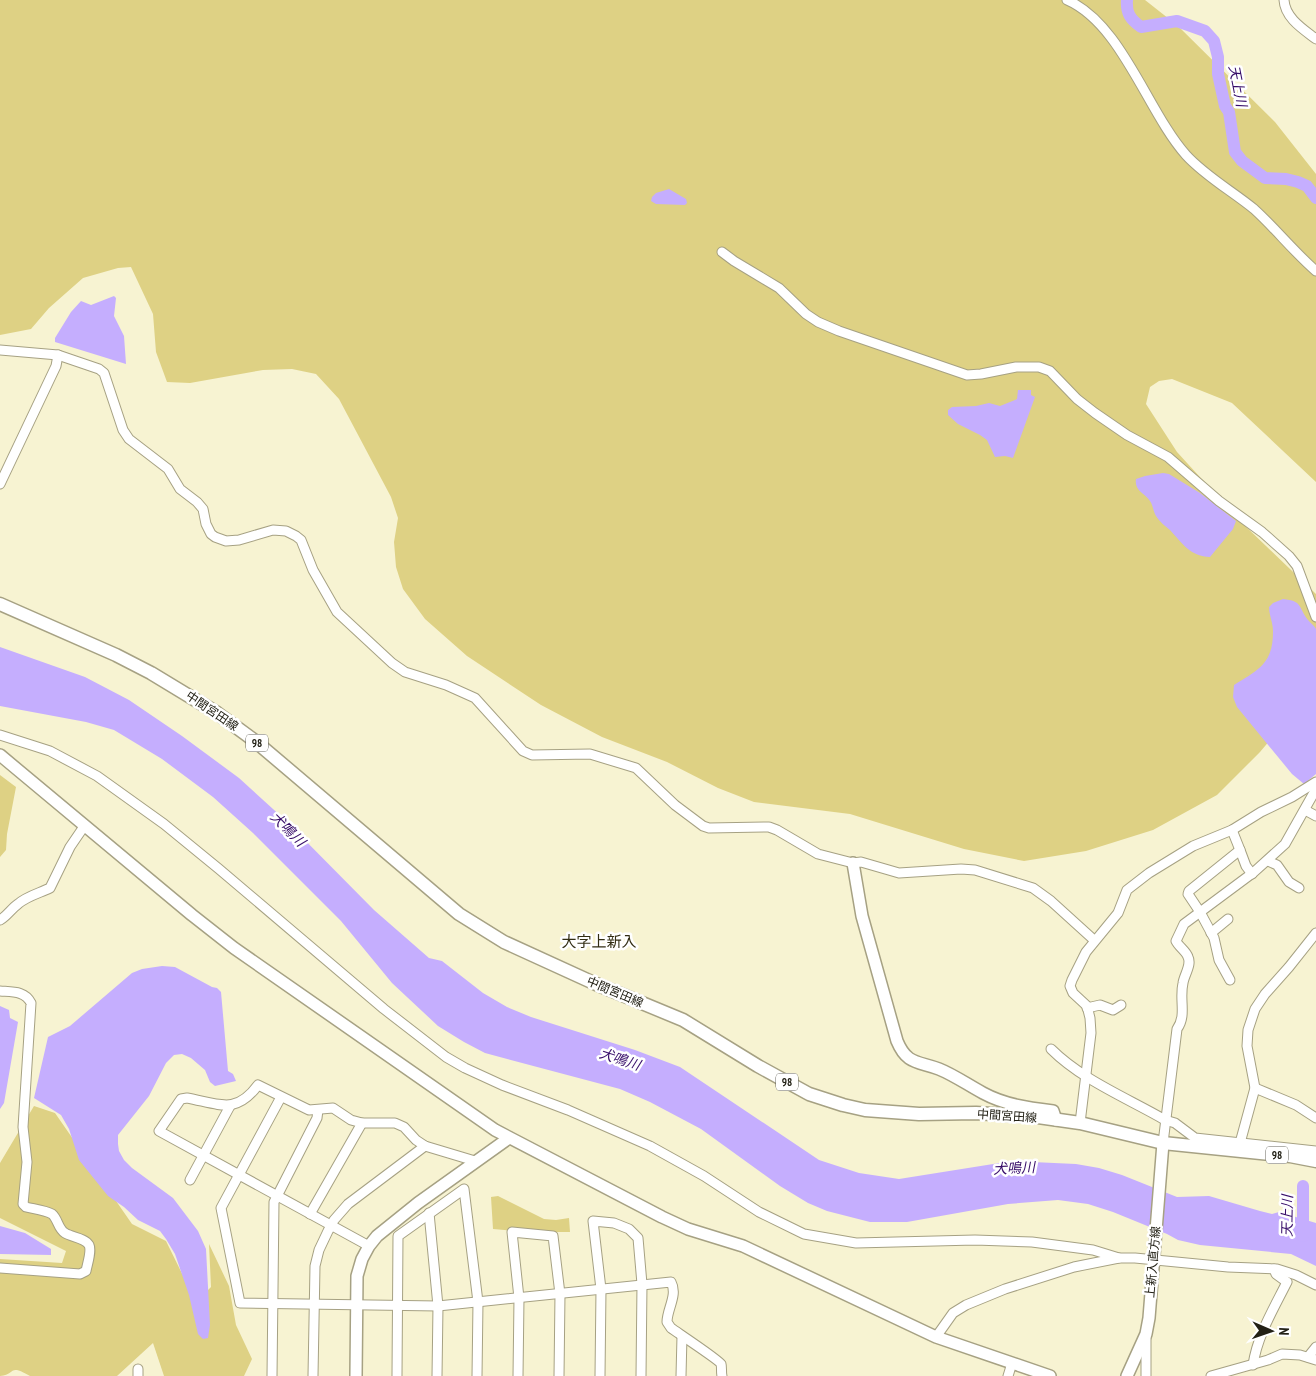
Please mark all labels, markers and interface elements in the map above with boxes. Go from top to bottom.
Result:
water label: 天上川 [1225,64,1251,110]
street label: 中間宮田線 [183,688,241,734]
road number: 98 [246,734,268,751]
water label: 犬鳴川 [267,808,311,852]
district label: 大字上新入 [561,932,637,951]
street label: 中間宮田線 [585,973,646,1010]
water label: 犬鳴川 [597,1044,645,1075]
road number: 98 [776,1074,798,1090]
street label: 中間宮田線 [977,1106,1037,1125]
road number: 98 [1266,1146,1288,1164]
water label: 犬鳴川 [993,1158,1037,1178]
water label: 天上川 [1278,1193,1296,1237]
street label: 上新入直方線 [1142,1225,1163,1298]
north arrow [1246,1306,1296,1356]
text: N [1275,1327,1293,1336]

